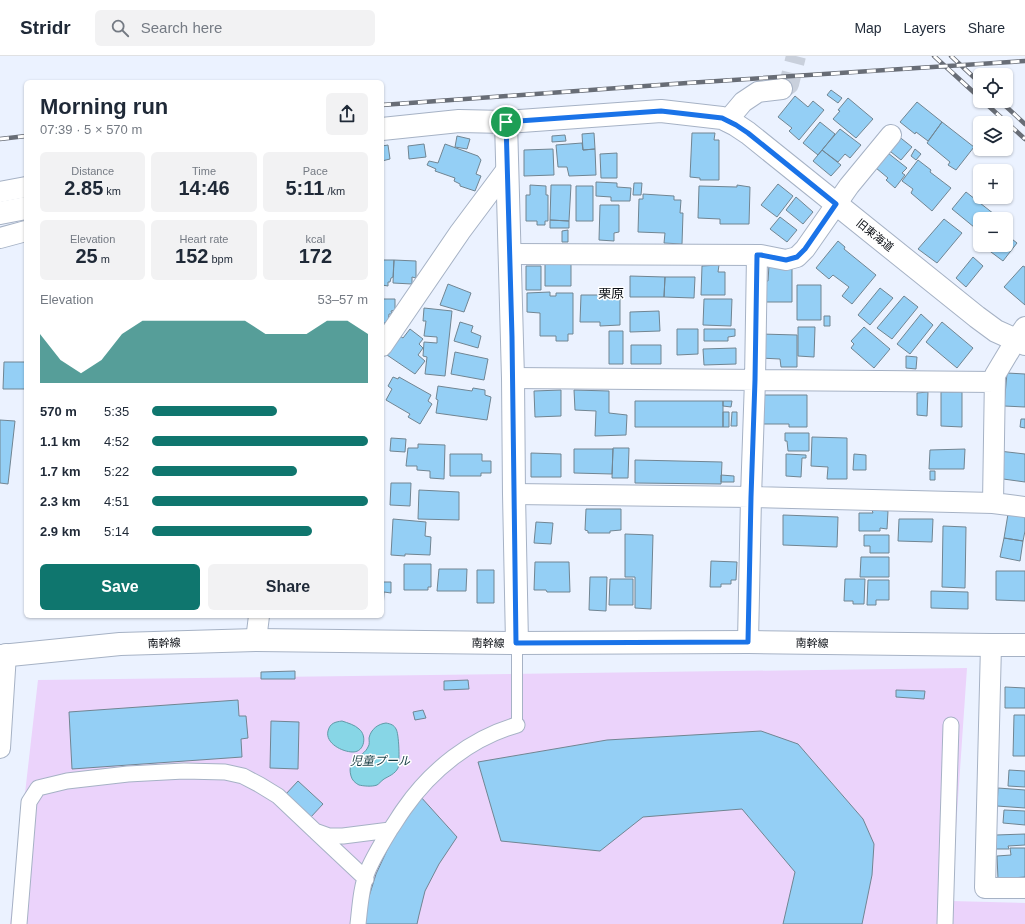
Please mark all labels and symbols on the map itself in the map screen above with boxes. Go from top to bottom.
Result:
pin [489,105,523,139]
street label: 旧東海道 [854,216,896,254]
district label: 栗原 [598,286,624,301]
street label: 南幹線 [147,636,181,650]
street label: 南幹線 [471,637,505,649]
street label: 南幹線 [795,637,829,649]
water label: 児童プール [350,754,411,768]

